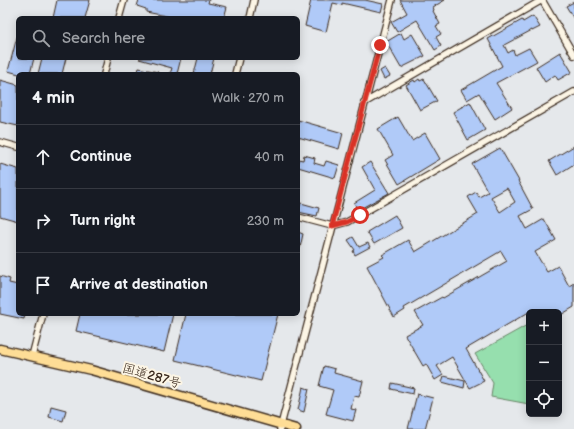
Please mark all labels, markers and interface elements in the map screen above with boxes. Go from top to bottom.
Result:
search box [16,16,300,60]
icon: search [30,27,52,49]
text: Search here [62,29,145,48]
route end [371,36,389,54]
text: 4 min [32,88,75,108]
text: Walk · 270 m [212,90,284,106]
icon: ahead [32,146,54,168]
text: Continue [70,147,132,166]
text: 40 m [254,149,284,165]
route start [351,206,369,224]
icon: right [32,210,54,232]
text: Turn right [70,211,135,230]
text: 230 m [247,213,284,229]
icon: arrive [32,274,54,296]
text: Arrive at destination [70,275,208,294]
map controls [526,309,562,417]
button: + [526,309,562,345]
button: − [526,345,562,381]
street label: 国道287号 [120,360,183,392]
button: locate [526,381,562,417]

